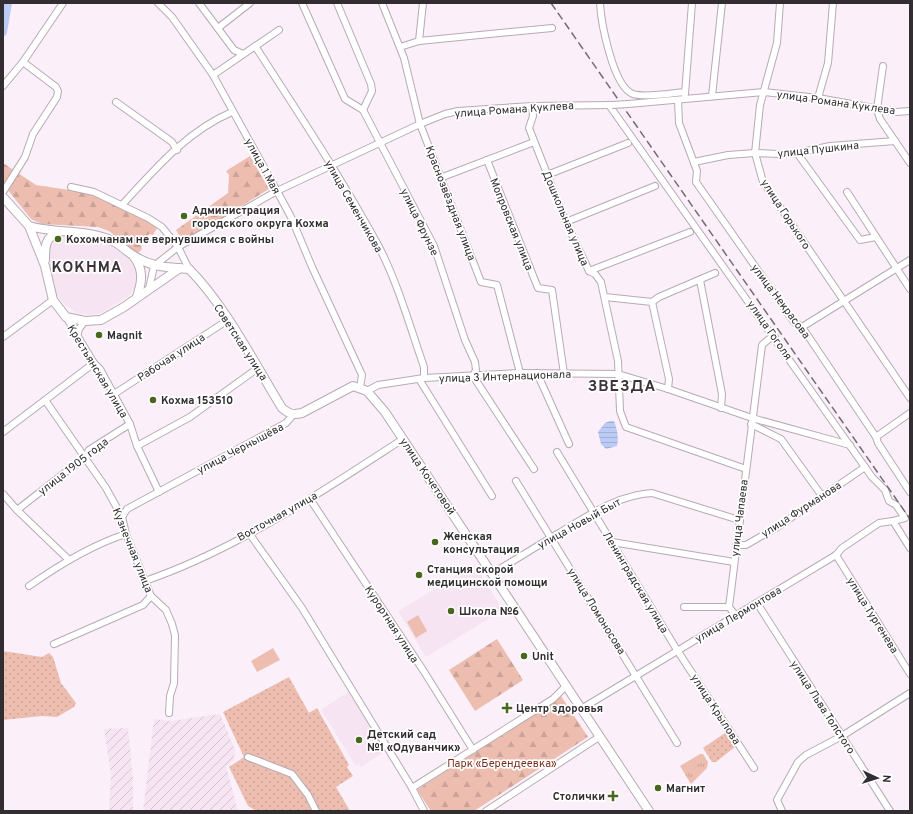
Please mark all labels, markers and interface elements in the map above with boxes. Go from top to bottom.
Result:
street label: улица Романа Куклева [776,88,896,118]
street label: улица Романа Куклева [454,99,574,121]
street label: улица 1 Мая [241,136,283,197]
street label: улица Пушкина [777,139,860,161]
street label: Краснозвёздная улица [422,144,479,263]
street label: улица Семенчикова [321,158,385,255]
street label: Дошкольная улица [539,169,592,268]
street label: Мопровская улица [486,176,536,273]
street label: улица Горького [757,177,813,252]
street label: улица Фрунзе [397,186,441,259]
place label: Администрация городского округа Кохма [192,204,329,231]
marker: Администрация городского округа Кохма [179,211,189,221]
place label: Кохомчанам не вернувшимся с войны [66,233,274,247]
marker: Кохомчанам не вернувшимся с войны [53,234,63,244]
district label: KOKHMA [52,259,123,278]
street label: улица Некрасова [747,261,813,342]
street label: улица Гоголя [744,298,795,363]
street label: Советская улица [210,302,270,384]
street label: Крестьянская улица [64,322,131,421]
place label: Magnit [107,329,142,343]
marker: Magnit [94,330,104,340]
street label: Рабочая улица [135,331,208,385]
street label: улица 3 Интернационала [439,368,572,386]
district label: ЗВЕЗДА [588,378,656,397]
place label: Кохма 153510 [161,394,233,408]
marker: Кохма 153510 [148,395,158,405]
street label: улица Чернышёва [195,420,286,478]
street label: улица 1905 года [36,435,112,499]
street label: улица Кочетовой [396,435,458,518]
street label: улица Чапаева [728,479,752,557]
street label: улица Фурманова [759,479,845,541]
street label: Восточная улица [235,489,320,545]
street label: улица Новый Быт [535,495,624,553]
street label: Кузнечная улица [109,506,156,595]
street label: Ленинградская улица [599,529,671,636]
place label: Женская консультация [443,530,520,557]
marker: Женская консультация [430,537,440,547]
place label: Станция скорой медицинской помощи [427,563,548,590]
street label: улица Ломоносова [564,566,628,657]
marker: Станция скорой медицинской помощи [414,570,424,580]
street label: улица Тургенева [843,575,901,656]
street label: Курортная улица [361,583,421,666]
street label: улица Лермонтова [693,583,785,646]
place label: Школа №6 [459,605,519,619]
marker: Школа №6 [446,606,456,616]
place label: Unit [532,650,554,664]
marker: Unit [519,651,529,661]
street label: улица Льва Толстого [787,658,858,757]
street label: улица Крылова [687,672,743,748]
marker: Центр здоровья [501,702,513,714]
place label: Центр здоровья [516,702,603,716]
place label: Детский сад №1 «Одуванчик» [367,728,460,755]
marker: Детский сад №1 «Одуванчик» [354,735,364,745]
park label: Парк «Берендеевка» [447,757,557,771]
north arrow [857,758,897,798]
text: N [879,774,893,783]
place label: Магнит [666,782,705,796]
marker: Магнит [653,783,663,793]
place label: Столички [553,790,605,804]
marker: Столички [608,791,618,801]

